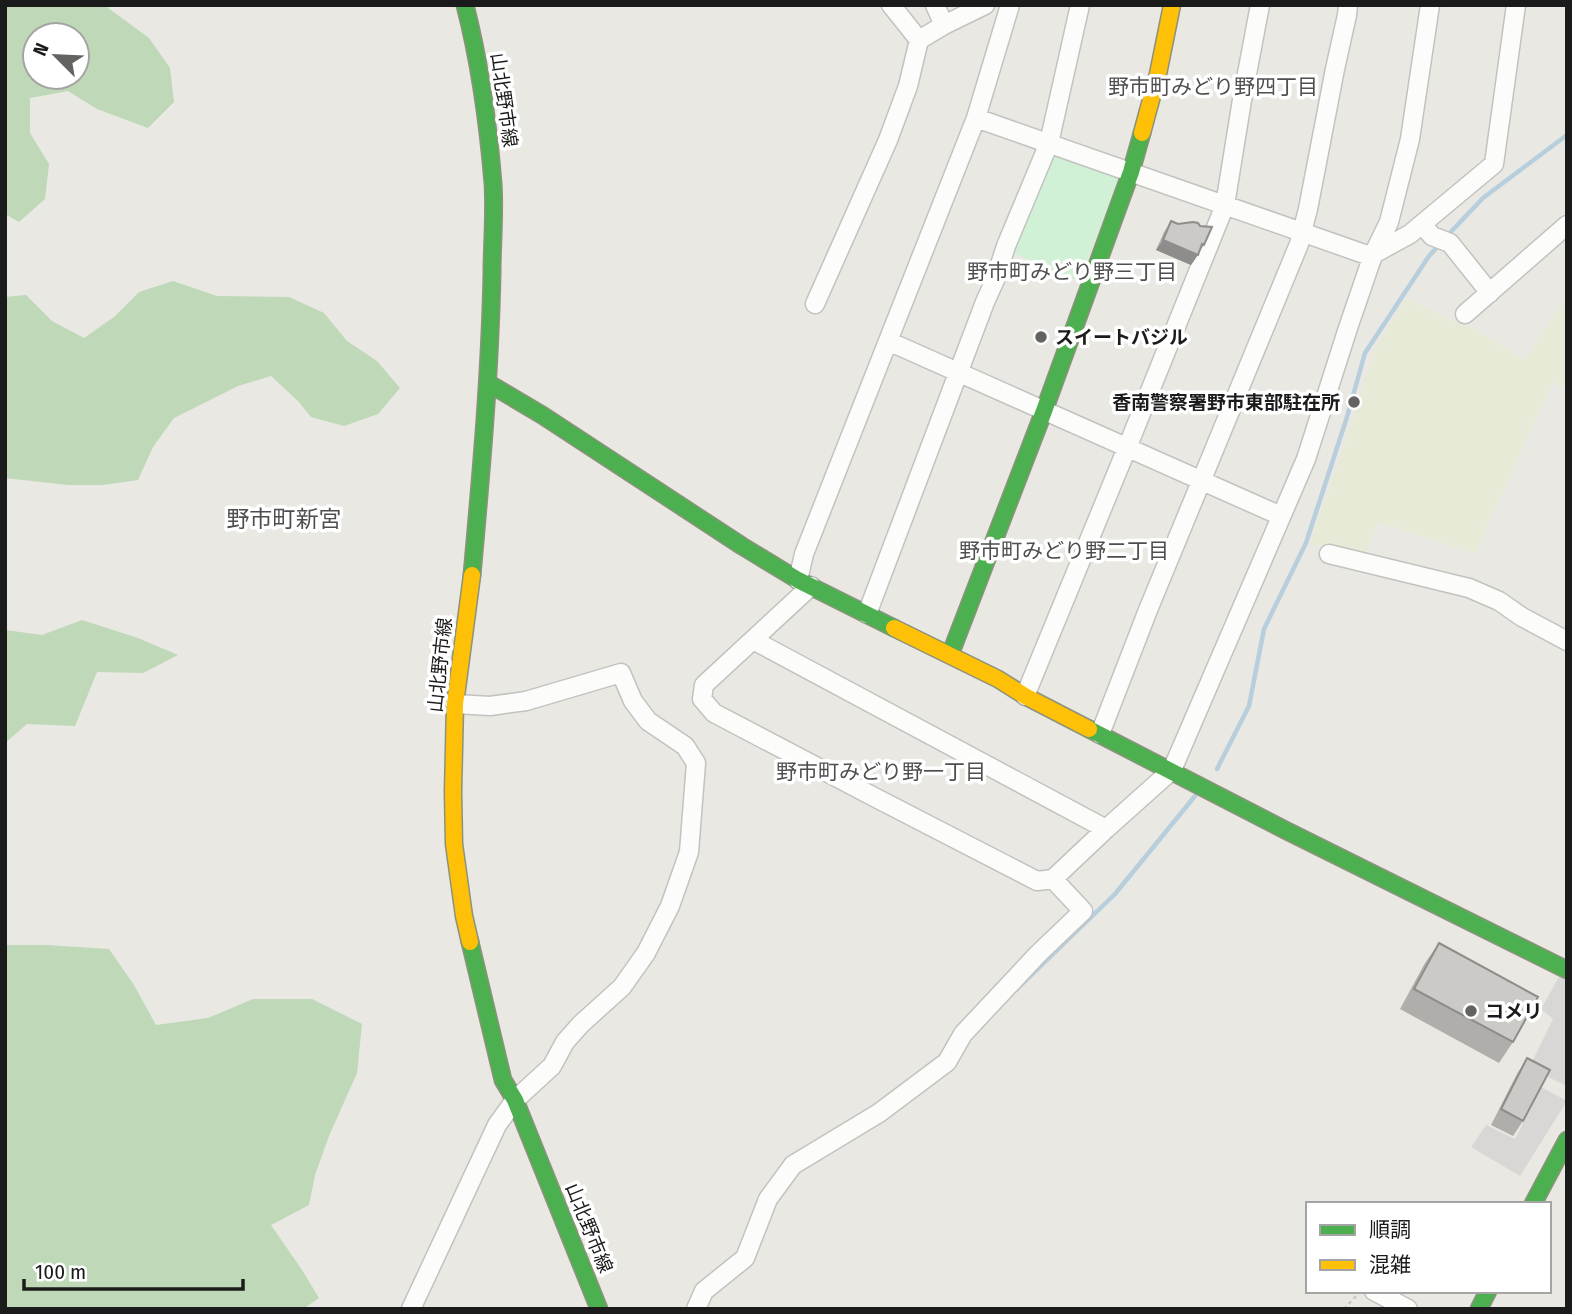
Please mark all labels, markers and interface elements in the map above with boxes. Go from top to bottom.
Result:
north arrow [21,21,91,91]
text: N [28,39,54,59]
street label: 山北野市線 [486,51,522,149]
district label: 野市町みどり野四丁目 [1108,74,1318,100]
district label: 野市町みどり野三丁目 [967,259,1177,285]
place label: スイートバジル [1055,326,1188,349]
marker: スイートバジル [1033,329,1049,345]
place label: 香南警察署野市東部駐在所 [1112,391,1340,414]
marker: 香南警察署野市東部駐在所 [1346,394,1362,410]
district label: 野市町新宮 [227,505,342,533]
district label: 野市町みどり野二丁目 [959,538,1169,564]
street label: 山北野市線 [424,617,456,713]
district label: 野市町みどり野一丁目 [776,759,986,785]
place label: コメリ [1485,1000,1542,1023]
marker: コメリ [1463,1003,1479,1019]
street label: 山北野市線 [561,1180,617,1276]
legend [1306,1202,1551,1293]
text: 順調 [1369,1217,1411,1243]
scale bar [24,1248,243,1292]
text: 混雑 [1369,1252,1411,1278]
text: 100 m [35,1259,86,1285]

